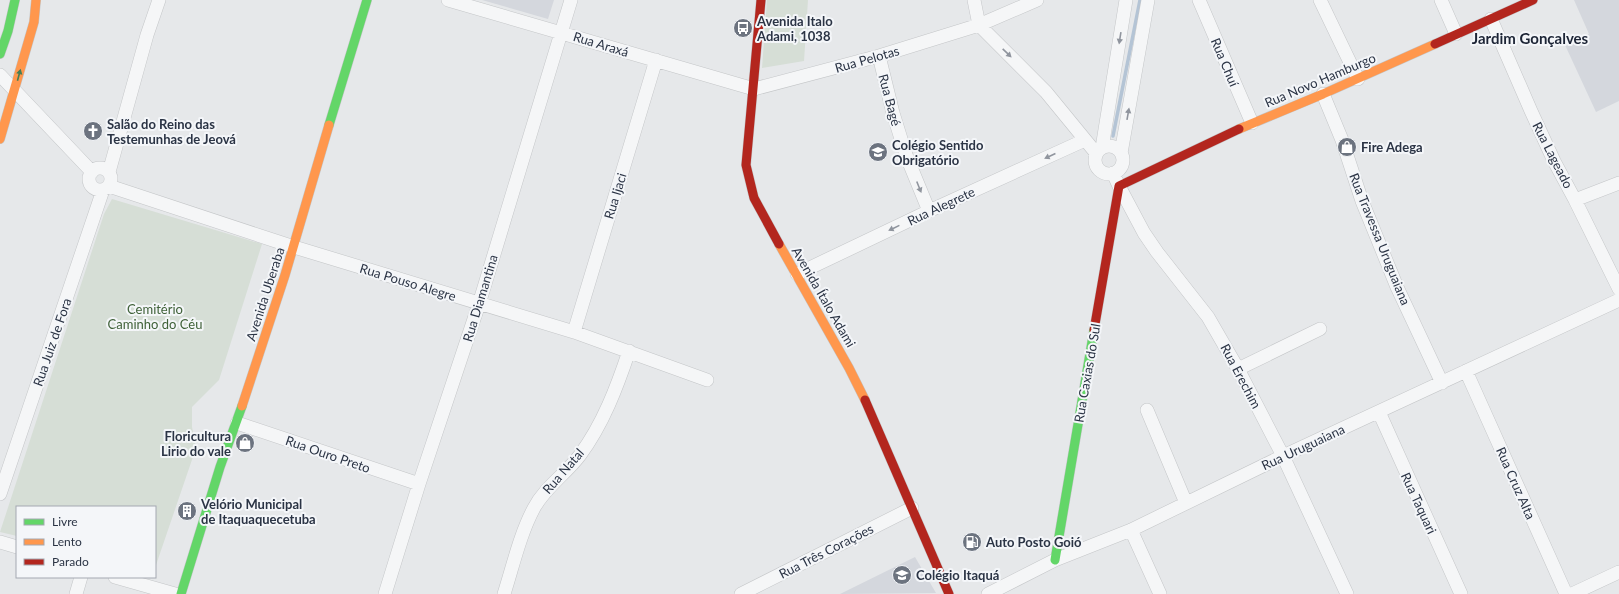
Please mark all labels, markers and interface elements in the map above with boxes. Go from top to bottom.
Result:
place label: Avenida Italo Adami, 1038 [756,13,833,44]
bus stop icon: Avenida Italo Adami, 1038 [732,17,754,39]
street label: Rua Araxá [571,28,631,60]
district label: Jardim Gonçalves [1472,29,1589,47]
one-way arrow [1117,32,1123,45]
street label: Rua Chuí [1208,35,1243,90]
street label: Rua Pelotas [833,42,901,76]
one-way arrow [1002,48,1012,57]
street label: Rua Novo Hamburgo [1262,49,1378,111]
one-way arrow [16,69,22,81]
street label: Rua Bagé [875,72,905,128]
one-way arrow [1125,108,1131,120]
place label: Salão do Reino das Testemunhas de Jeová [107,116,236,147]
street label: Rua Lageado [1529,119,1577,191]
church icon: Salão do Reino das Testemunhas de Jeová [82,120,104,142]
shop icon: Fire Adega [1336,136,1358,158]
place label: Colégio Sentido Obrigatório [892,137,984,168]
place label: Fire Adega [1361,139,1423,155]
school or university icon: Colégio Sentido Obrigatório [867,141,889,163]
one-way arrow [1044,153,1055,159]
street label: Rua Ijaci [600,171,630,221]
street label: Rua Travessa Uruguaiana [1346,171,1414,307]
one-way arrow [916,181,922,193]
street label: Rua Alegrete [905,183,977,229]
one-way arrow [888,225,899,231]
street label: Avenida Ítalo Adami [789,244,859,350]
street label: Avenida Uberaba [242,245,288,343]
street label: Rua Diamantina [459,252,501,344]
street label: Rua Pouso Alegre [358,260,458,304]
street label: Rua Juiz de Fora [29,296,75,388]
park label: Cemitério Caminho do Céu [108,301,202,332]
street label: Rua Caxias do Sul [1070,322,1104,424]
street label: Rua Erechim [1217,341,1265,411]
street label: Rua Uruguaiana [1259,421,1347,473]
place label: Floricultura Lirio do vale [161,428,231,459]
shop icon: Floricultura Lirio do vale [234,432,256,454]
street label: Rua Ouro Preto [284,432,372,476]
street label: Rua Cruz Alta [1493,444,1539,522]
street label: Rua Natal [539,445,587,497]
street label: Rua Taquari [1398,470,1440,536]
place label: Velório Municipal de Itaquaquecetuba [200,496,316,527]
building icon: Velório Municipal de Itaquaquecetuba [176,500,198,522]
legend [16,506,156,578]
text: Livre [52,514,78,529]
street label: Rua Três Corações [776,520,876,582]
fuel station icon: Auto Posto Goió [961,531,983,553]
text: Lento [52,534,82,549]
place label: Auto Posto Goió [985,534,1082,550]
text: Parado [52,554,89,569]
school or university icon: Colégio Itaquá [891,564,913,586]
place label: Colégio Itaquá [916,567,999,583]

